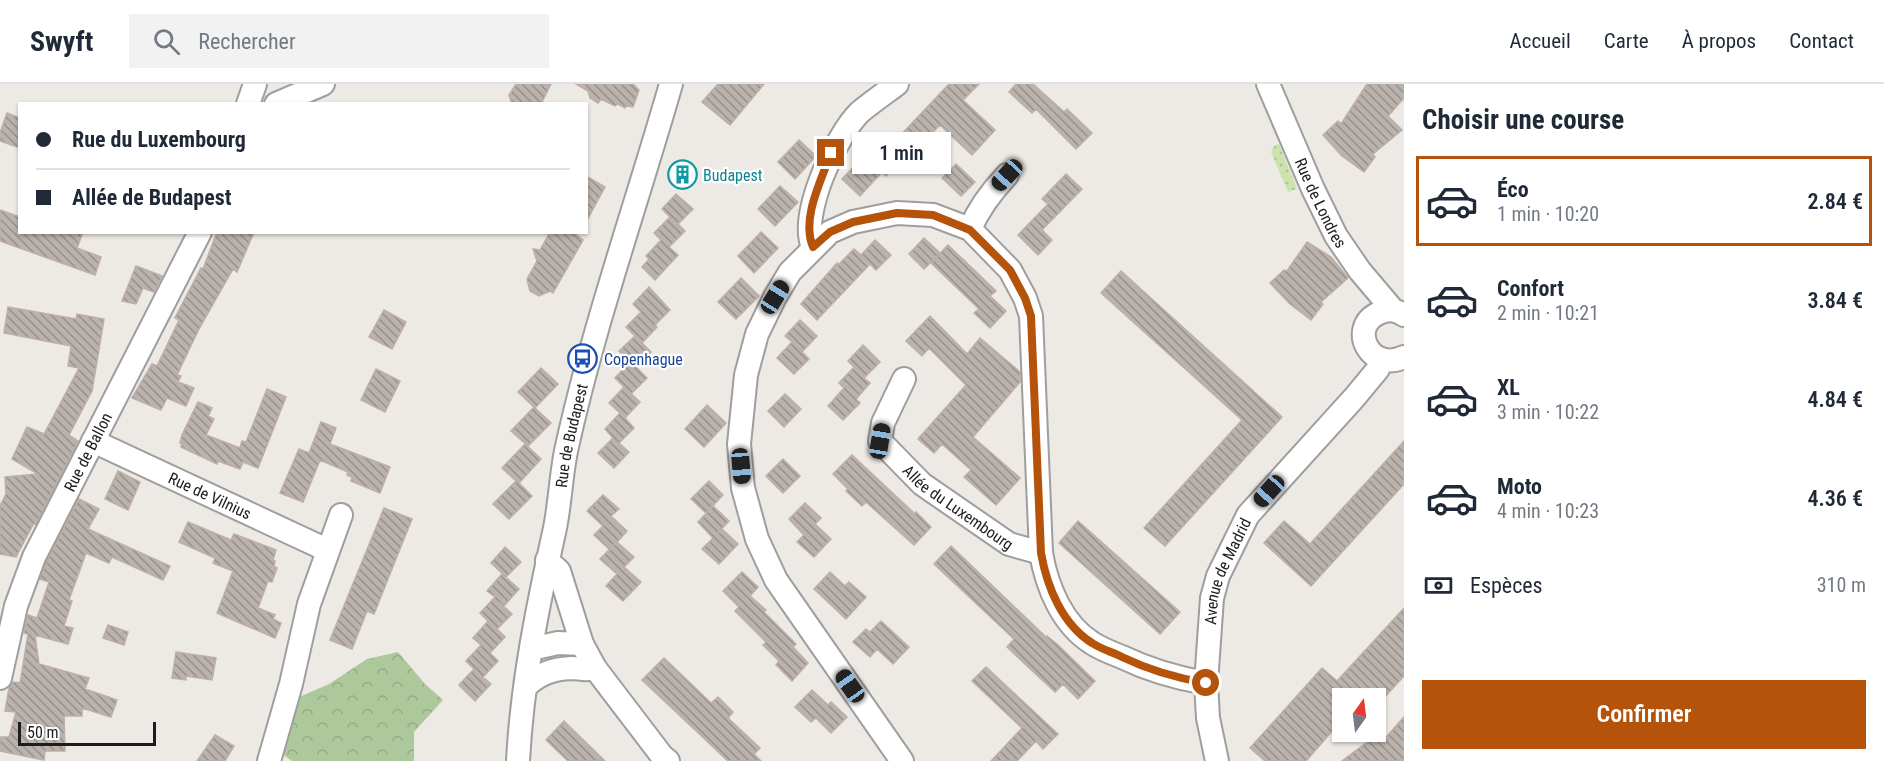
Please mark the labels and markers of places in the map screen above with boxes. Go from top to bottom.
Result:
building icon: Budapest [666,159,698,191]
place label: Budapest [703,166,763,185]
bus stop icon: Copenhague [567,343,599,375]
place label: Copenhague [604,350,683,369]

